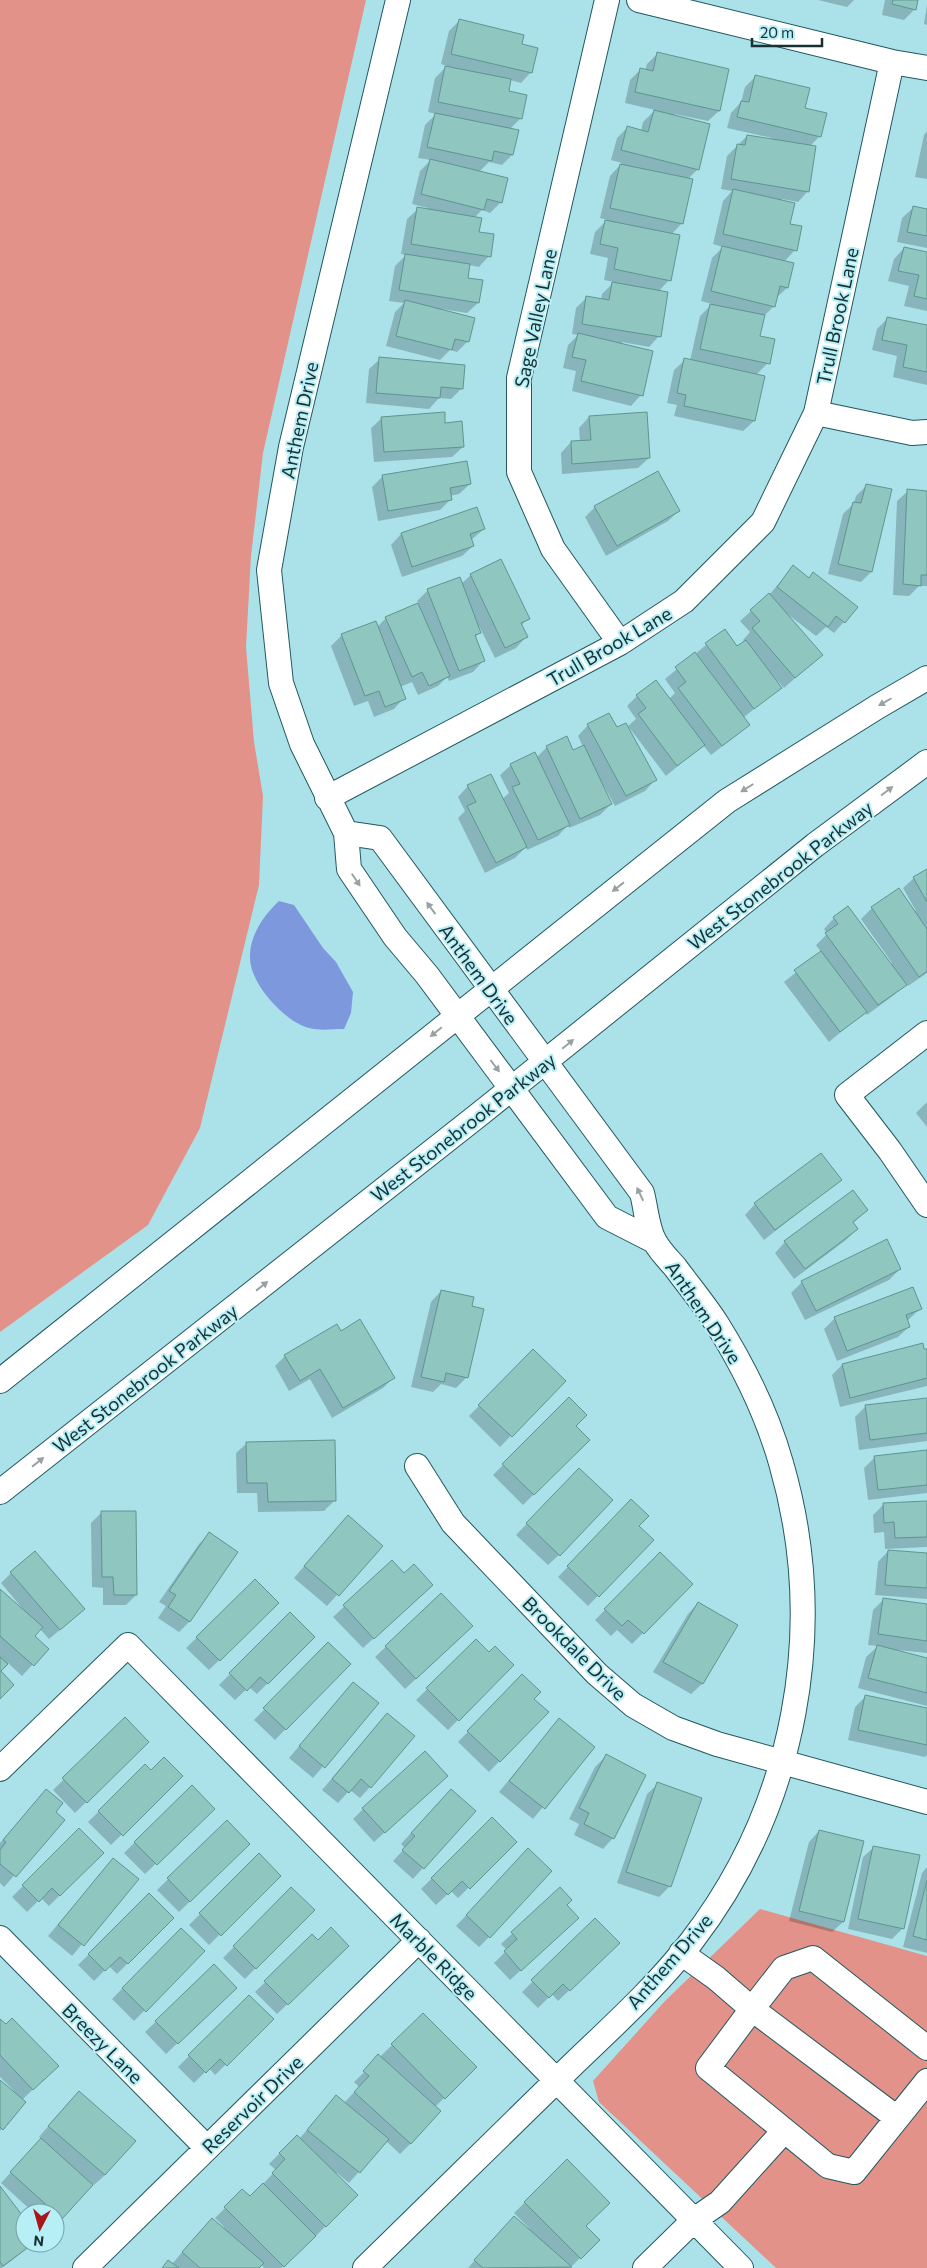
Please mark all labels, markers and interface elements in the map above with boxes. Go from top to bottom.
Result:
scale bar [752,15,822,47]
text: 20 m [760,23,794,41]
street label: Trull Brook Lane [811,245,863,387]
street label: Sage Valley Lane [509,246,561,390]
street label: Anthem Drive [275,360,323,480]
street label: Trull Brook Lane [543,601,675,691]
one-way arrow [878,698,891,707]
one-way arrow [740,784,753,793]
one-way arrow [881,785,894,796]
street label: West Stonebrook Parkway [683,796,877,954]
one-way arrow [351,873,361,886]
one-way arrow [612,882,625,893]
one-way arrow [426,901,436,915]
street label: Anthem Drive [435,919,523,1029]
one-way arrow [430,1027,443,1038]
one-way arrow [561,1038,574,1049]
street label: West Stonebrook Parkway [366,1048,560,1206]
one-way arrow [490,1059,500,1073]
one-way arrow [636,1187,644,1201]
street label: Anthem Drive [661,1256,747,1368]
one-way arrow [255,1280,268,1291]
street label: West Stonebrook Parkway [48,1299,242,1457]
one-way arrow [31,1456,44,1467]
street label: Brookdale Drive [518,1591,632,1705]
street label: Marble Ridge [386,1908,482,2004]
street label: Anthem Drive [621,1909,717,2013]
street label: Breezy Lane [58,1998,148,2088]
street label: Reservoir Drive [197,2050,307,2158]
north arrow [15,2203,65,2253]
text: N [32,2232,45,2250]

